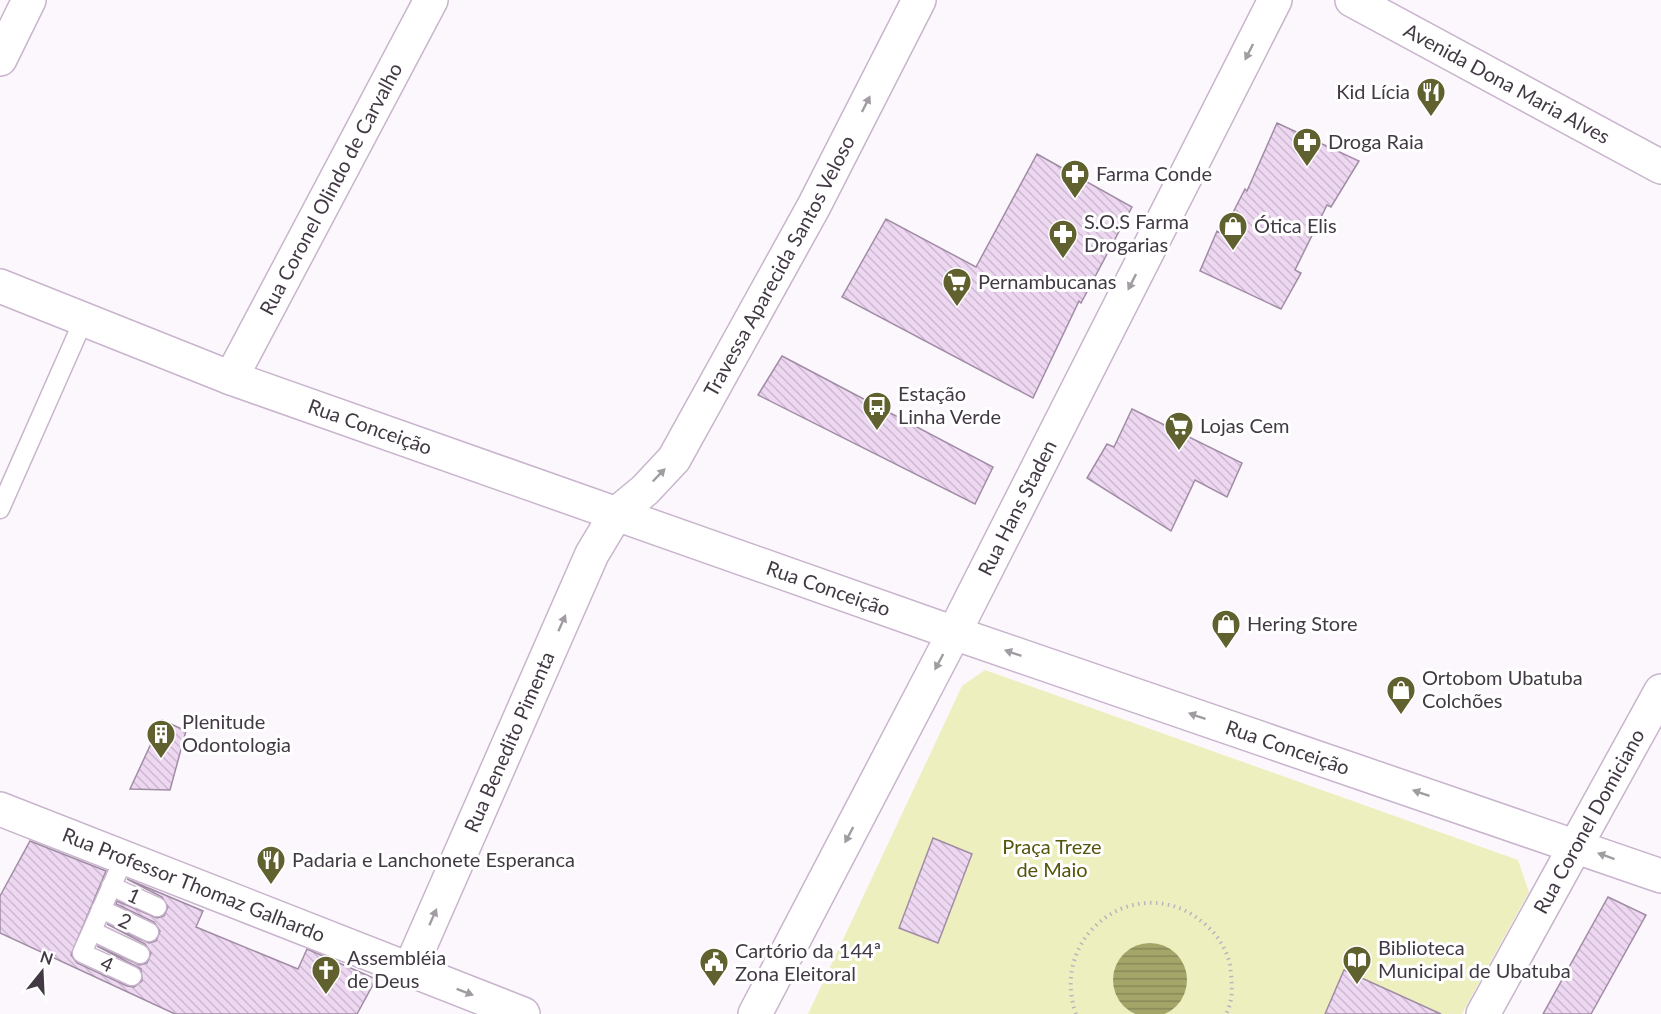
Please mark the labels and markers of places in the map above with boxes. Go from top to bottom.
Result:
restaurant icon: Kid Lícia [1415,76,1447,118]
place label: Kid Lícia [1336,79,1410,103]
pharmacy icon: Droga Raia [1291,126,1323,168]
place label: Droga Raia [1328,129,1424,153]
pharmacy icon: Farma Conde [1059,158,1091,200]
place label: Farma Conde [1096,161,1212,185]
place label: S.O.S Farma Drogarias [1084,209,1189,256]
shop icon: Ótica Elis [1217,210,1249,252]
place label: Ótica Elis [1254,213,1337,237]
pharmacy icon: S.O.S Farma Drogarias [1047,218,1079,260]
supermarket icon: Pernambucanas [941,266,973,308]
place label: Pernambucanas [978,269,1116,293]
place label: Estação Linha Verde [898,381,1001,428]
bus stop icon: Estação Linha Verde [861,390,893,432]
supermarket icon: Lojas Cem [1163,410,1195,452]
place label: Lojas Cem [1200,413,1290,437]
shop icon: Hering Store [1210,608,1242,650]
place label: Hering Store [1247,611,1358,635]
place label: Ortobom Ubatuba Colchões [1422,665,1583,712]
shop icon: Ortobom Ubatuba Colchões [1385,674,1417,716]
place label: Plenitude Odontologia [182,709,291,756]
building icon: Plenitude Odontologia [145,718,177,760]
restaurant icon: Padaria e Lanchonete Esperanca [255,844,287,886]
place label: Padaria e Lanchonete Esperanca [292,847,575,871]
place label: Biblioteca Municipal de Ubatuba [1378,935,1571,982]
place label: Cartório da 144ª Zona Eleitoral [735,938,881,985]
library icon: Biblioteca Municipal de Ubatuba [1341,944,1373,986]
place label: Assembléia de Deus [347,945,446,992]
public building icon: Cartório da 144ª Zona Eleitoral [698,946,730,988]
church icon: Assembléia de Deus [310,954,342,996]

